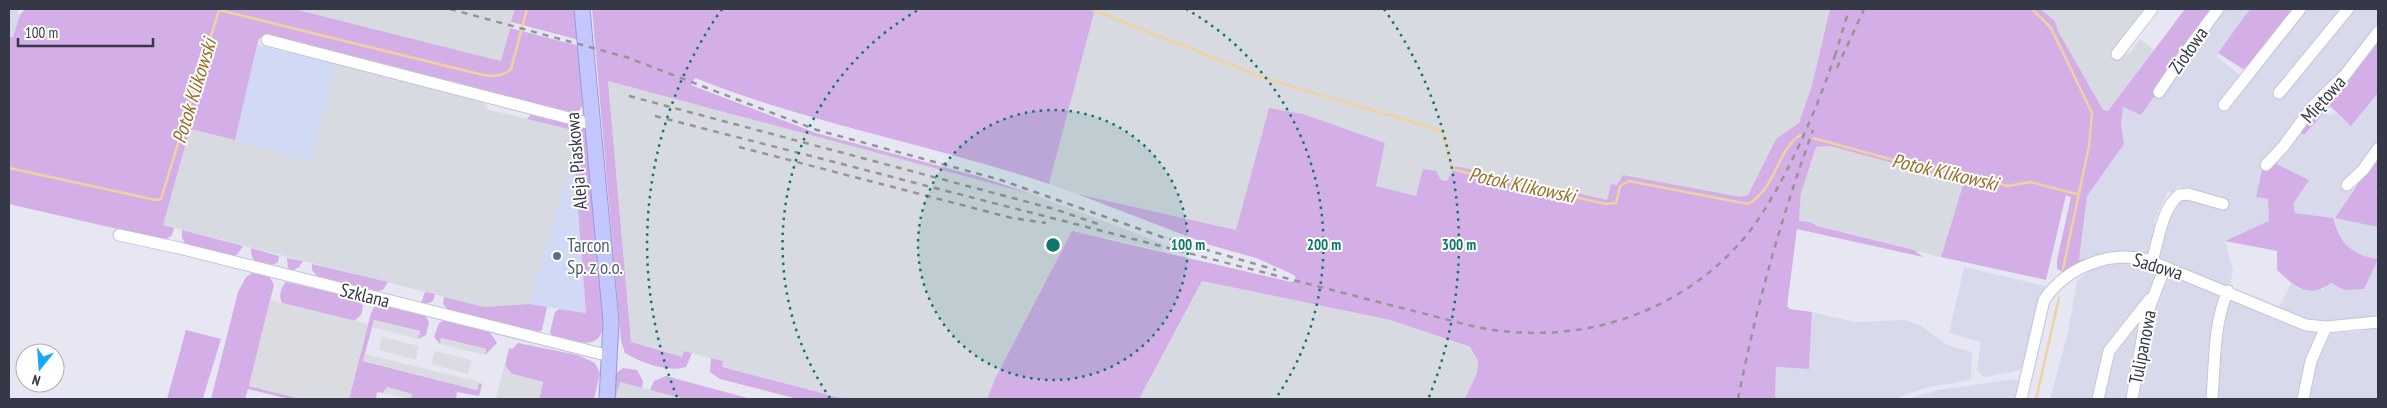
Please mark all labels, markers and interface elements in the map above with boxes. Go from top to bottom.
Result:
scale bar [18,15,152,47]
street label: Ziołowa [2163,22,2213,78]
text: 100 m [25,23,58,42]
water label: Potok Klikowski [166,33,223,147]
street label: Miętowa [2295,70,2351,128]
street label: Aleja Piaskowa [560,111,592,211]
water label: Potok Klikowski [1889,147,2003,197]
water label: Potok Klikowski [1466,161,1580,210]
place label: Tarcon Sp. z o.o. [567,233,623,279]
text: 100 m [1171,235,1205,254]
text: 200 m [1307,235,1341,254]
text: 300 m [1442,235,1476,254]
centre of rings [1044,236,1062,254]
street label: Sadowa [2130,247,2186,285]
marker: Tarcon Sp. z o.o. [551,250,563,262]
street label: Szklana [338,277,392,313]
street label: Tulipanowa [2123,308,2161,386]
north arrow [15,343,65,393]
text: N [30,371,42,390]

